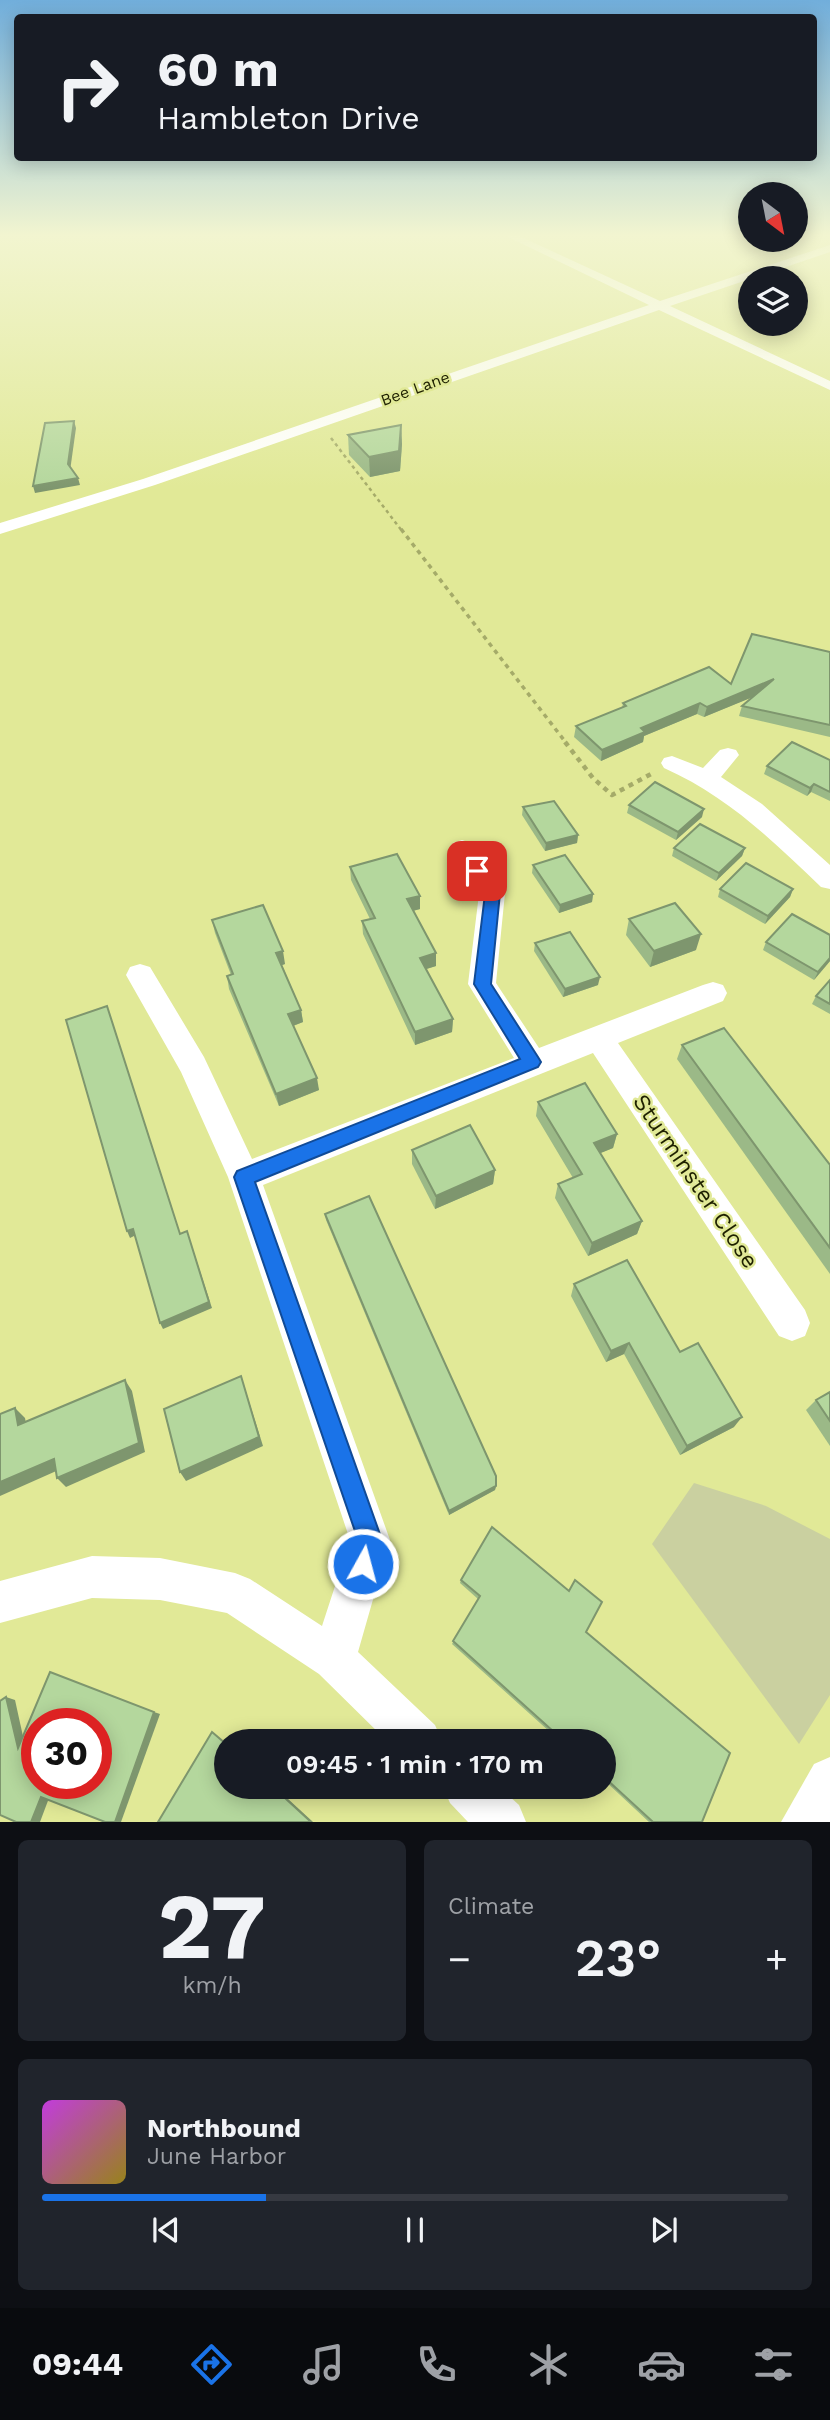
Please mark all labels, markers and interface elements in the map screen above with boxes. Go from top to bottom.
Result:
text: 60 m [157,40,279,98]
icon: right [42,42,133,133]
text: Hambleton Drive [157,99,420,137]
north arrow [738,182,808,252]
map controls [738,182,808,336]
button: layers [738,266,808,336]
street label: Bee Lane [378,367,452,410]
pin [447,841,507,901]
icon: arrive [458,852,496,890]
street label: Sturminster Close [627,1089,764,1273]
position arrow [326,1527,400,1601]
speed limit sign: 30 [21,1708,112,1799]
text: 09:45 · 1 min · 170 m [286,1749,544,1779]
text: 27 [158,1873,266,1980]
text: Climate [448,1893,534,1920]
text: 23° [575,1928,661,1989]
text: − [448,1937,471,1981]
text: + [765,1937,788,1981]
text: km/h [182,1972,242,1999]
text: Northbound [147,2113,301,2143]
text: June Harbor [147,2143,286,2170]
icon: previous [147,2211,185,2249]
icon: pause [396,2211,434,2249]
icon: next [645,2211,683,2249]
icon: directions [187,2340,236,2389]
icon: music [299,2340,348,2389]
icon: phone [412,2340,461,2389]
icon: climate [524,2340,573,2389]
icon: car [637,2340,686,2389]
icon: filters [749,2340,798,2389]
text: 09:44 [32,2345,123,2383]

